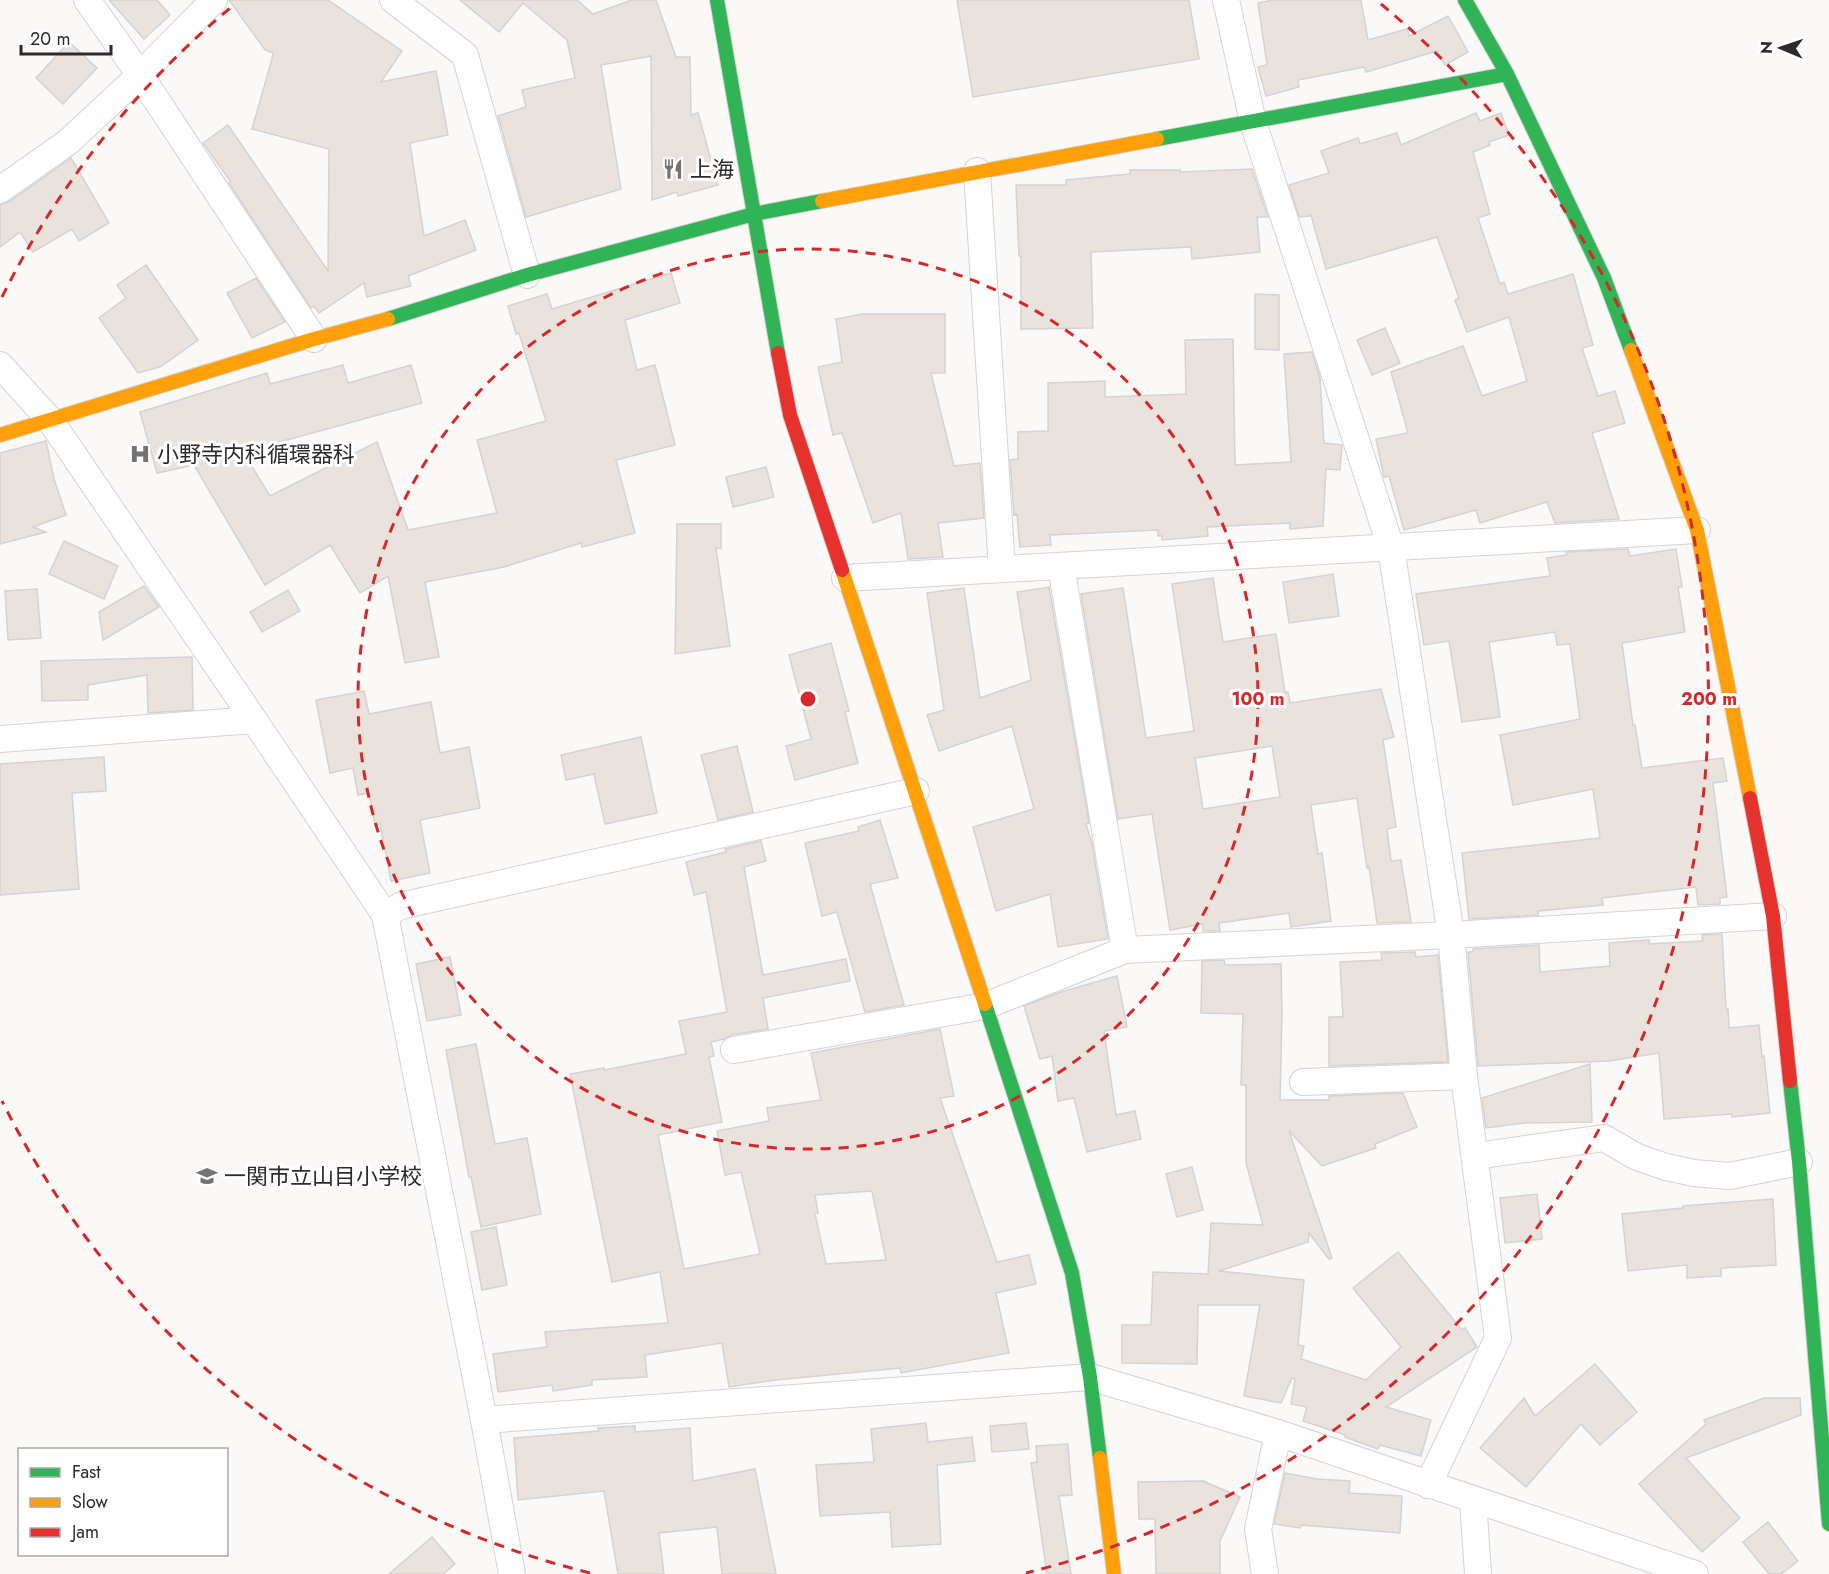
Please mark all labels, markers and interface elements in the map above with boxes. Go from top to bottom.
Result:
scale bar [21,18,111,56]
north arrow [1751,18,1811,78]
text: 20 m [30,26,70,52]
text: N [1755,41,1778,54]
place label: 上海 [690,153,734,185]
restaurant icon: 上海 [661,157,685,181]
place label: 小野寺内科循環器科 [157,438,355,470]
hospital icon: 小野寺内科循環器科 [128,442,152,466]
text: 100 m [1231,686,1285,712]
text: 200 m [1681,686,1737,712]
centre of rings [798,689,818,709]
place label: 一関市立山目小学校 [224,1160,422,1192]
school or university icon: 一関市立山目小学校 [195,1164,219,1188]
legend [18,1448,228,1556]
text: Fast [72,1459,101,1485]
text: Slow [72,1489,109,1515]
text: Jam [70,1519,99,1545]

